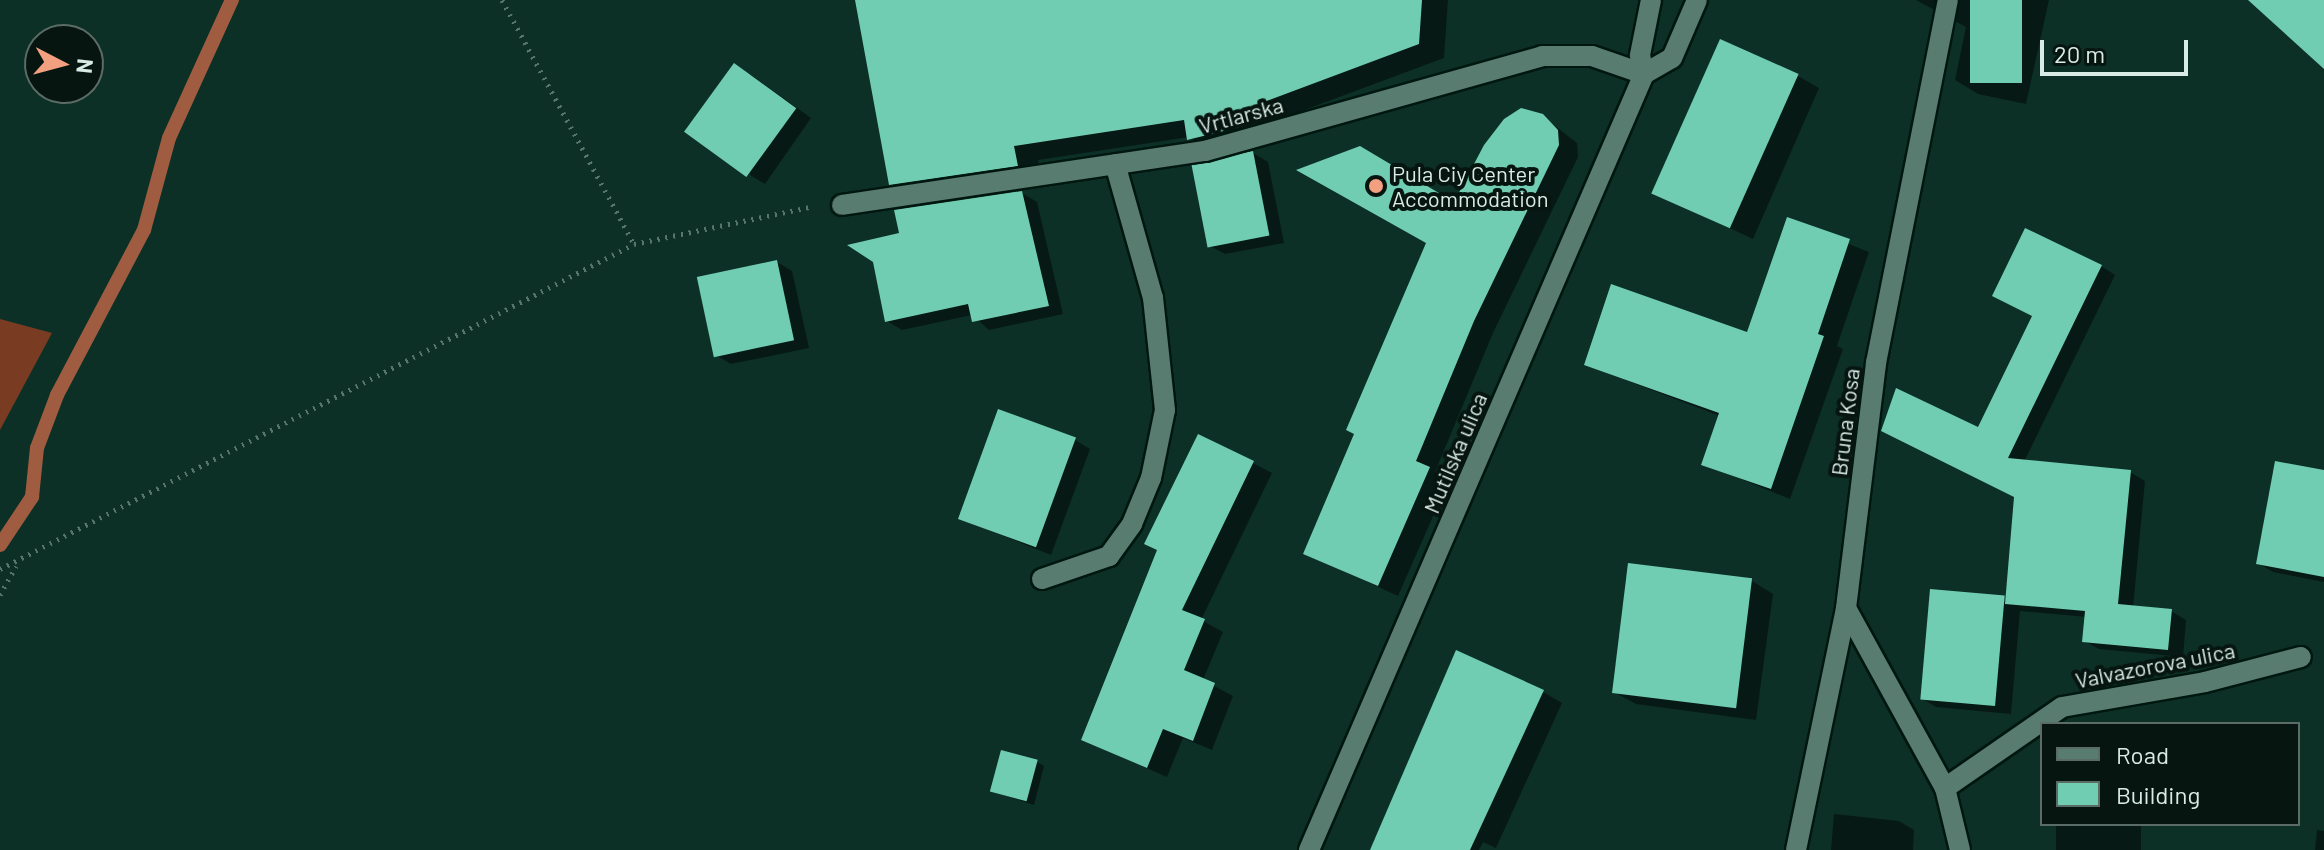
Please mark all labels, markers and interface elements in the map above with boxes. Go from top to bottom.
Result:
north arrow [24,24,104,104]
scale bar [2044,24,2192,74]
text: 20 m [2054,39,2105,68]
text: N [72,58,100,75]
street label: Vrtlarska [1196,91,1286,139]
place label: Pula Ciy Center Accommodation [1392,160,1549,212]
marker: Pula Ciy Center Accommodation [1367,177,1385,195]
street label: Bruna Kosa [1825,367,1865,477]
street label: Mutilska ulica [1418,389,1492,517]
street label: Valvazorova ulica [2073,637,2237,693]
legend [2040,722,2300,826]
text: Road [2116,740,2169,769]
text: Building [2116,780,2200,809]

